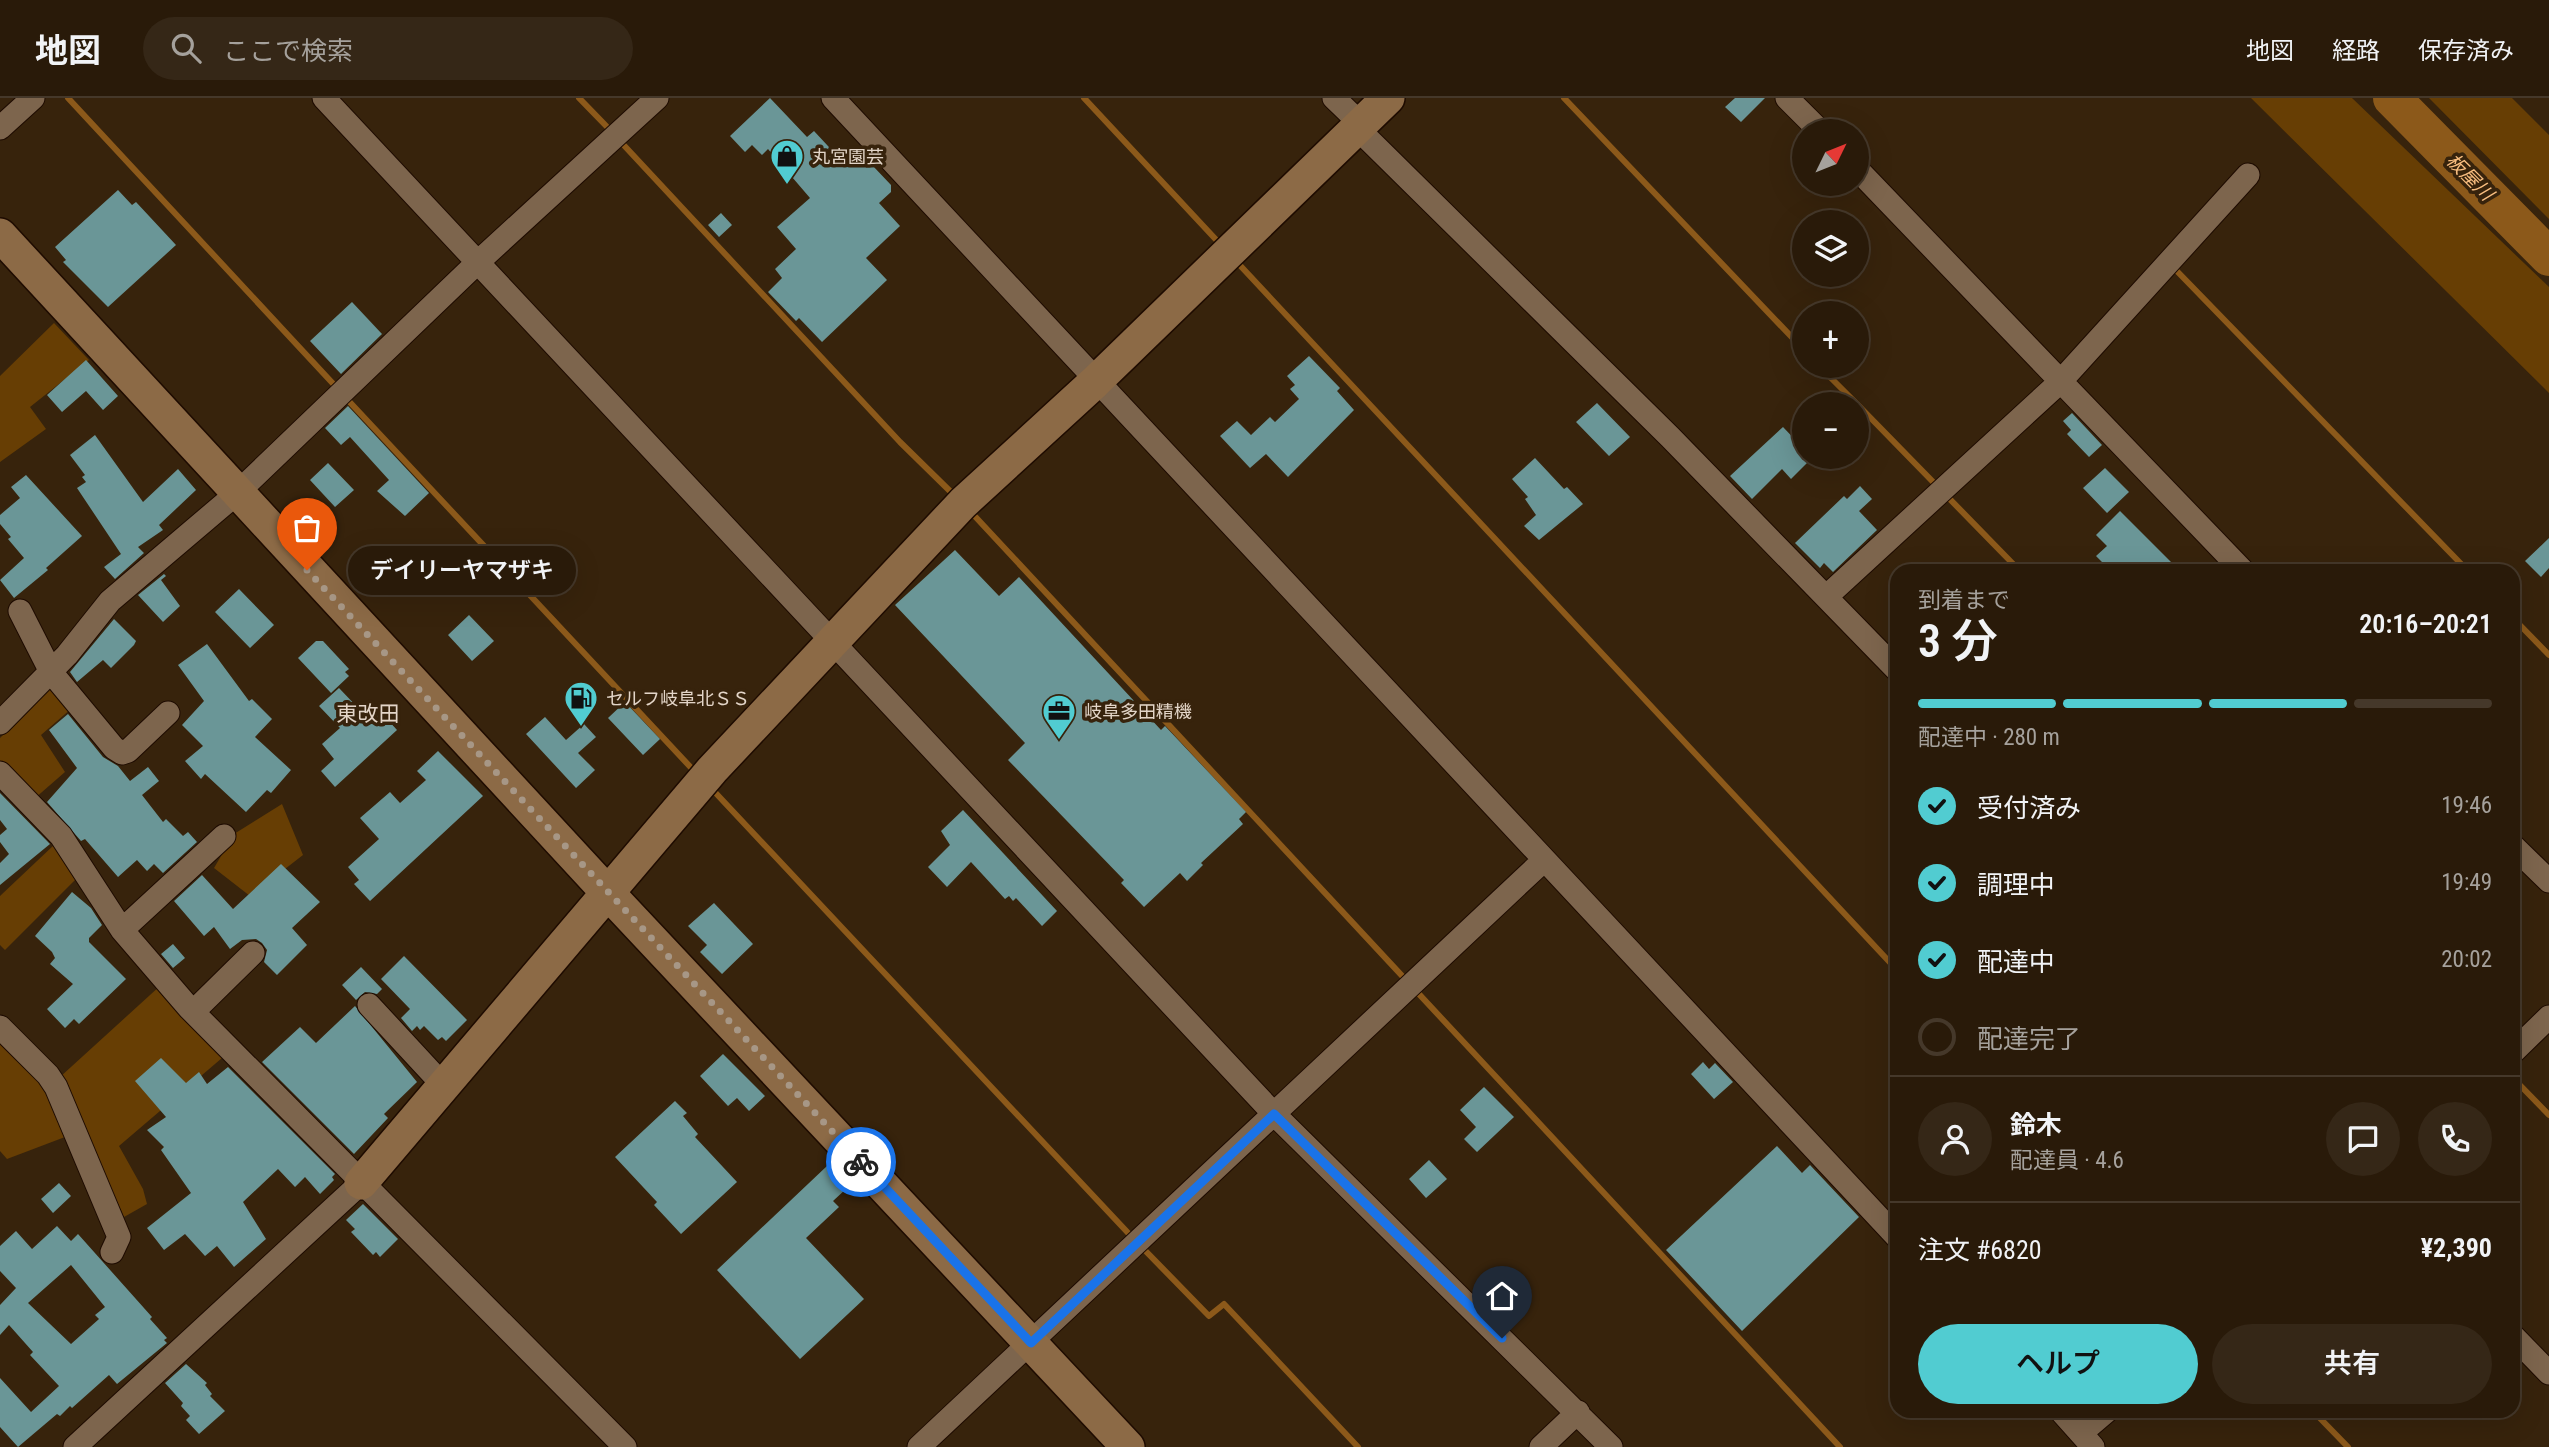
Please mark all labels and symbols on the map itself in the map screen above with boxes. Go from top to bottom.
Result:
north arrow [1792,119,1869,196]
shop icon: 丸宮園芸 [768,137,806,186]
place label: 丸宮園芸 [812,146,884,167]
water label: 板屋川 [2442,149,2500,207]
pin [277,498,337,570]
callout: デイリーヤマザキ [349,546,576,594]
fuel station icon: セルフ岐阜北ＳＳ [562,679,600,728]
place label: セルフ岐阜北ＳＳ [606,688,750,709]
office icon: 岐阜多田精機 [1040,692,1078,741]
place label: 岐阜多田精機 [1084,701,1192,722]
district label: 東改田 [337,702,400,726]
courier [826,1127,896,1197]
pin [1472,1266,1532,1338]

